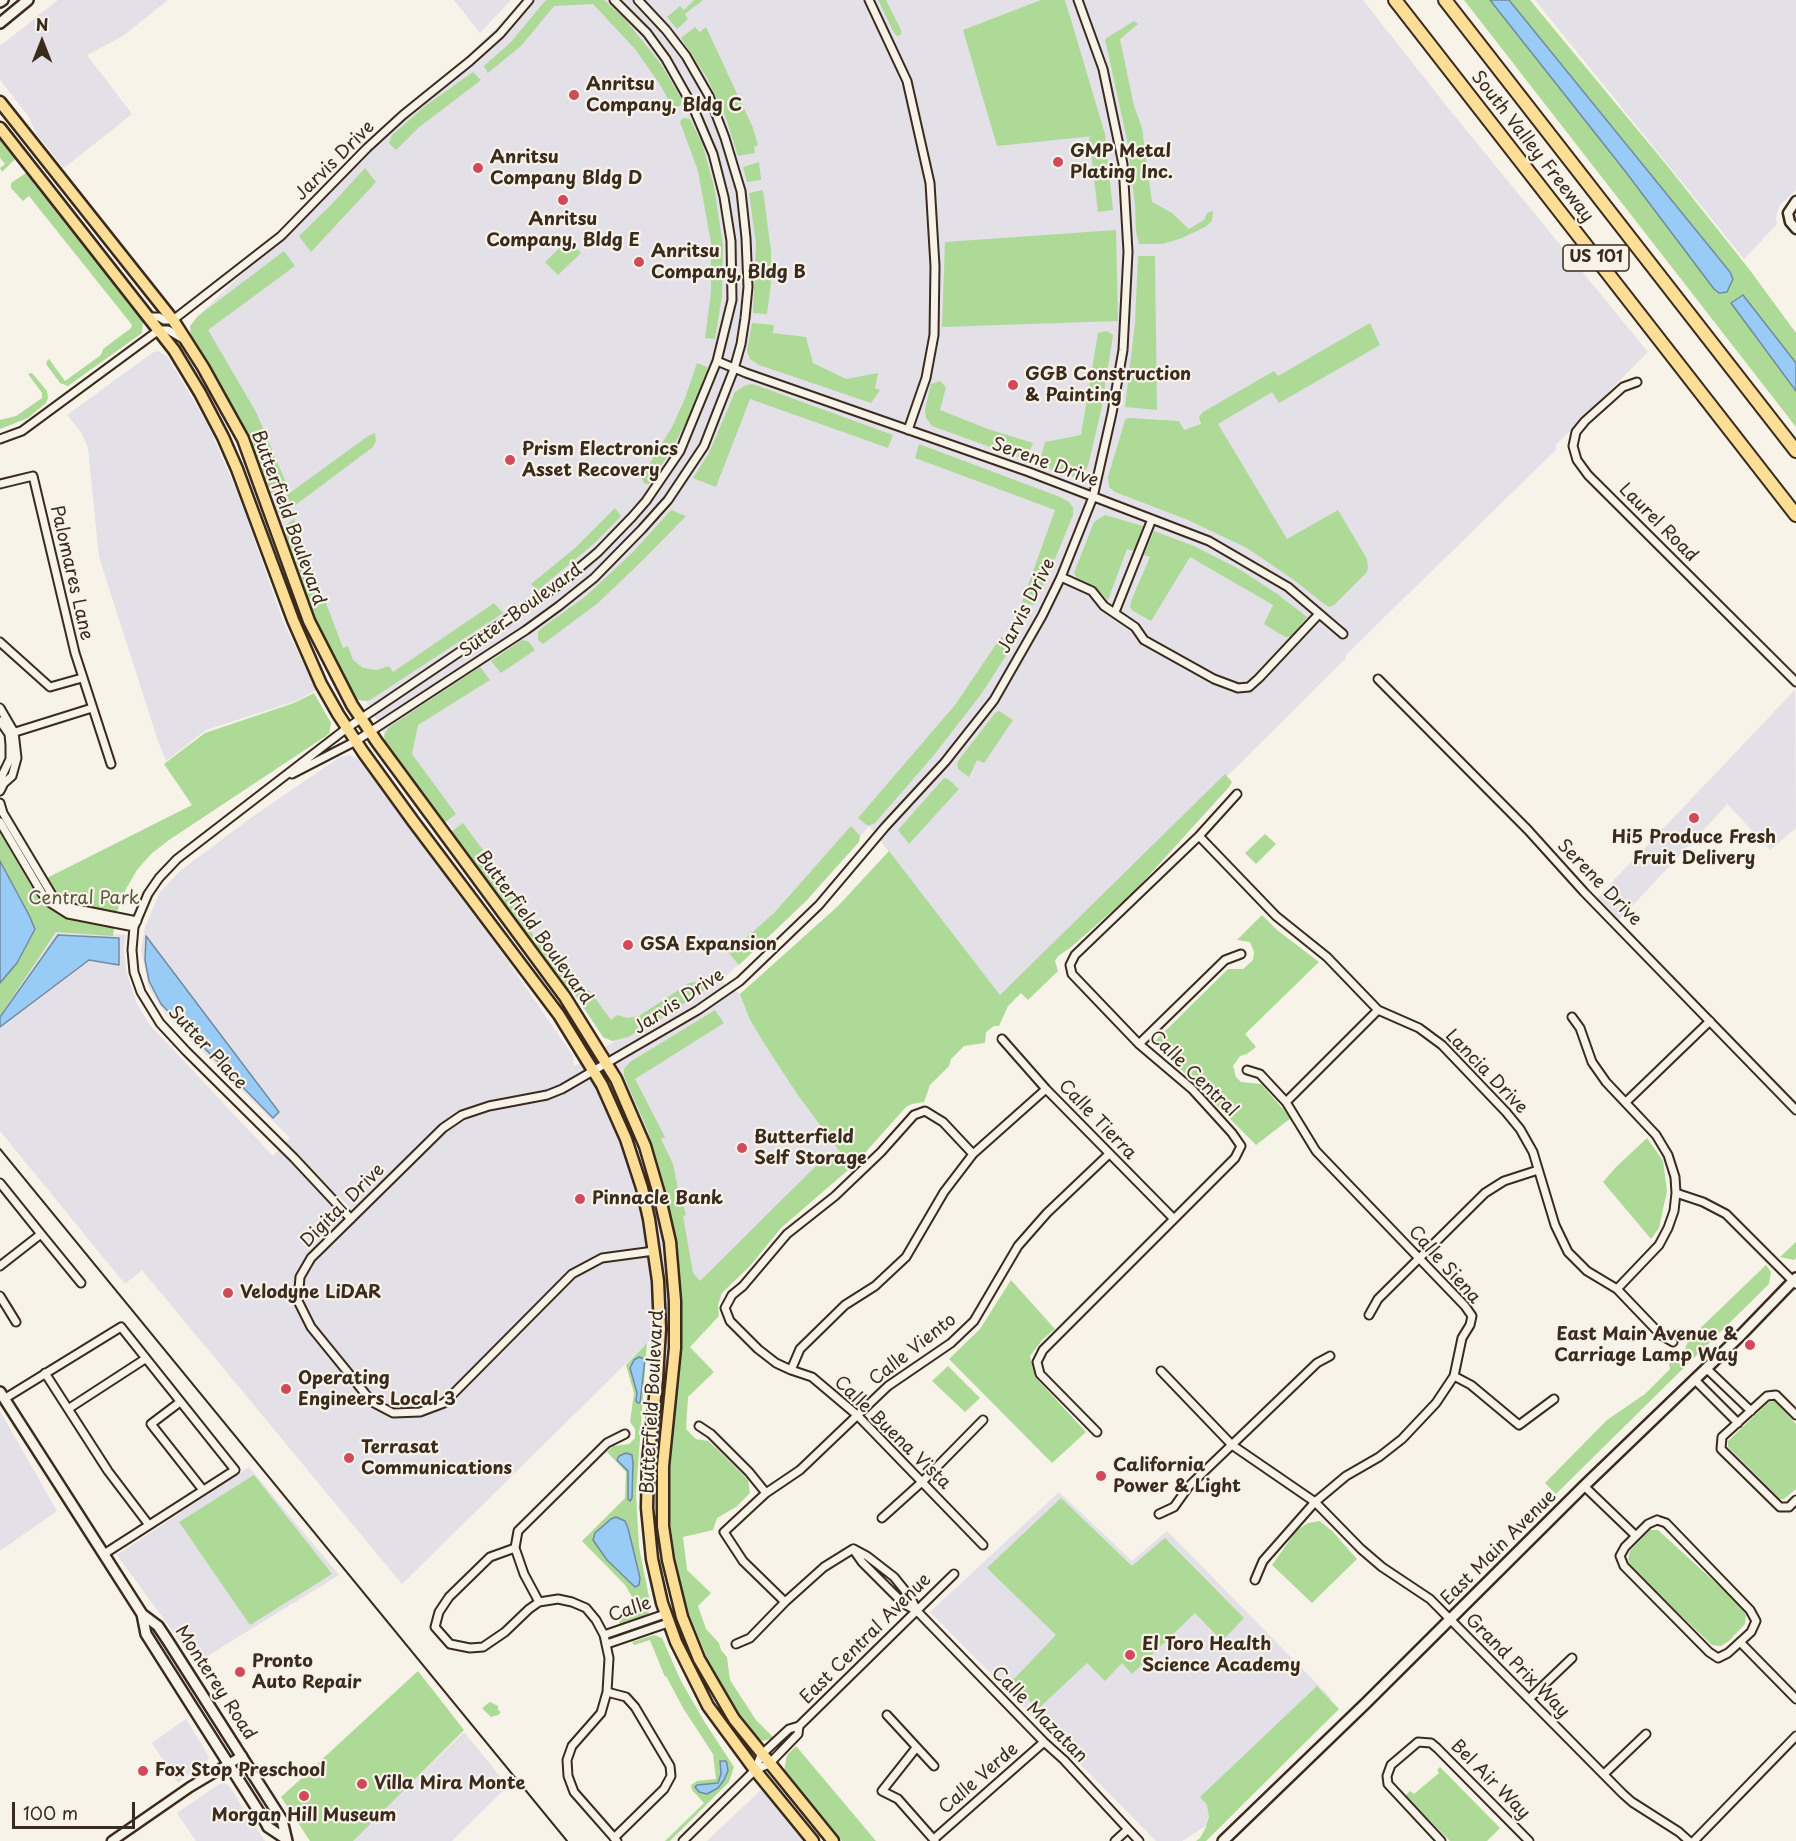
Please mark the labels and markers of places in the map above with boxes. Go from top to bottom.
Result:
place label: Anritsu Company, Bldg C [586,74,742,116]
marker: Anritsu Company, Bldg C [567,88,581,102]
place label: GMP Metal Plating Inc. [1070,141,1173,184]
place label: Anritsu Company Bldg D [490,147,642,190]
marker: GMP Metal Plating Inc. [1051,155,1065,169]
marker: Anritsu Company Bldg D [471,161,485,175]
marker: Anritsu Company, Bldg E [556,193,570,207]
place label: Anritsu Company, Bldg E [486,209,640,252]
place label: Anritsu Company, Bldg B [651,241,806,284]
marker: Anritsu Company, Bldg B [632,255,646,269]
place label: GGB Construction & Painting [1025,364,1191,406]
marker: GGB Construction & Painting [1006,378,1020,392]
place label: Prism Electronics Asset Recovery [522,439,678,482]
marker: Prism Electronics Asset Recovery [503,453,517,467]
marker: Hi5 Produce Fresh Fruit Delivery [1687,811,1701,825]
place label: Hi5 Produce Fresh Fruit Delivery [1612,827,1776,870]
place label: GSA Expansion [640,934,777,956]
marker: GSA Expansion [621,938,635,952]
place label: Butterfield Self Storage [754,1127,867,1170]
marker: Butterfield Self Storage [735,1141,749,1155]
place label: Pinnacle Bank [592,1188,723,1210]
marker: Pinnacle Bank [573,1192,587,1206]
place label: Velodyne LiDAR [240,1282,381,1304]
marker: Velodyne LiDAR [221,1286,235,1300]
place label: East Main Avenue & Carriage Lamp Way [1554,1324,1738,1366]
marker: East Main Avenue & Carriage Lamp Way [1743,1338,1757,1352]
place label: Operating Engineers Local 3 [298,1368,456,1410]
marker: Operating Engineers Local 3 [279,1382,293,1396]
place label: Terrasat Communications [361,1437,512,1480]
marker: Terrasat Communications [342,1451,356,1465]
place label: California Power & Light [1113,1455,1241,1498]
marker: California Power & Light [1094,1469,1108,1483]
place label: El Toro Health Science Academy [1142,1634,1300,1676]
marker: El Toro Health Science Academy [1123,1648,1137,1662]
place label: Pronto Auto Repair [252,1651,361,1694]
marker: Pronto Auto Repair [233,1665,247,1679]
place label: Fox Stop Preschool [155,1760,326,1782]
marker: Fox Stop Preschool [136,1764,150,1778]
place label: Villa Mira Monte [374,1773,525,1795]
marker: Villa Mira Monte [355,1777,369,1791]
marker: Morgan Hill Museum [297,1789,311,1803]
place label: Morgan Hill Museum [212,1805,396,1827]

